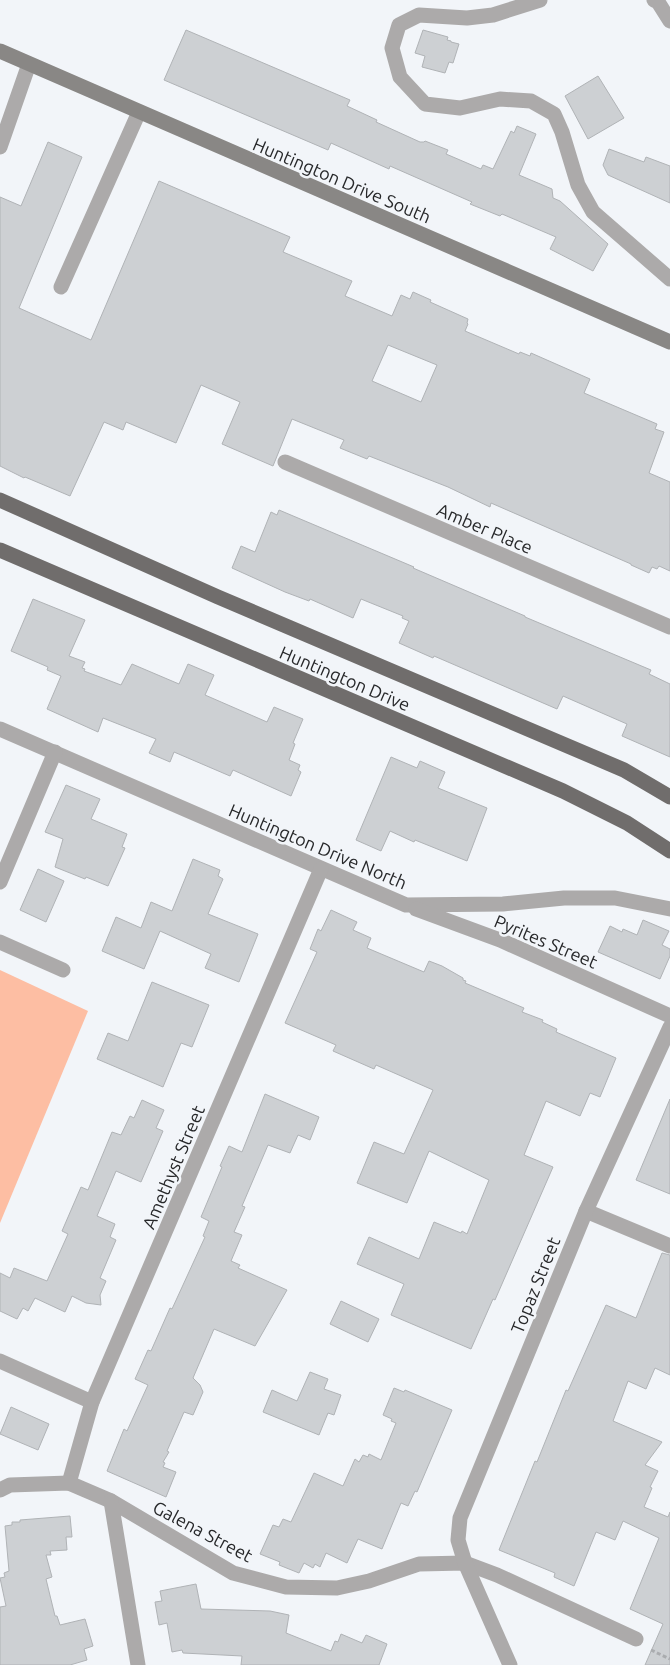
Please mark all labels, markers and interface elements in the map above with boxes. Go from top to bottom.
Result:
street label: Huntington Drive South [250,133,434,227]
street label: Amber Place [434,499,536,557]
street label: Huntington Drive [277,642,413,714]
street label: Huntington Drive North [226,799,410,893]
street label: Pyrites Street [491,910,601,972]
street label: Amethyst Street [138,1102,208,1232]
street label: Topaz Street [507,1234,563,1336]
street label: Galena Street [150,1496,256,1566]

